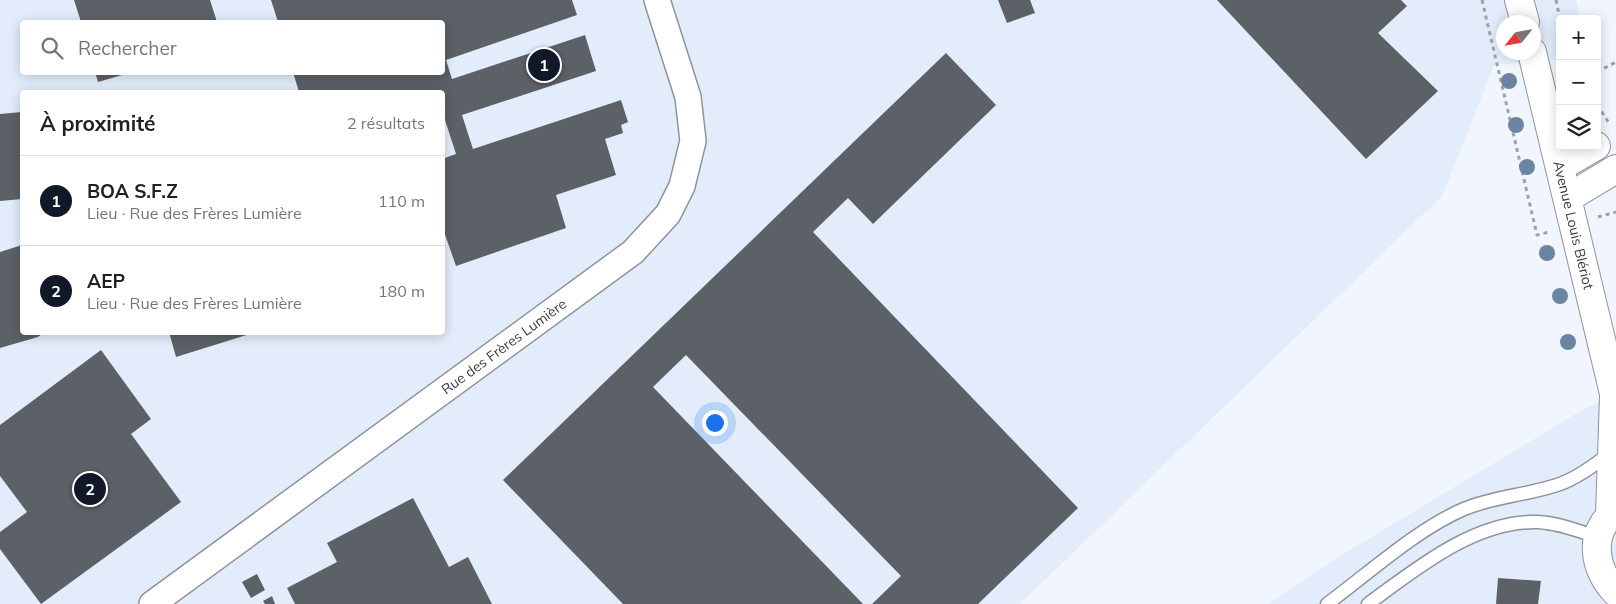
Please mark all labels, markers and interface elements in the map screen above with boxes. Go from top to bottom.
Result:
north arrow [1496,15,1541,60]
map controls [1556,15,1601,150]
button: + [1556,15,1601,60]
search box [20,20,445,75]
icon: search [38,34,66,62]
text: Rechercher [78,36,177,60]
pin: 1 [528,46,560,84]
button: − [1556,60,1601,105]
button: layers [1556,105,1601,150]
text: À proximité [40,110,156,136]
text: 2 résultats [347,113,425,133]
street label: Avenue Louis Blériot [1549,159,1598,291]
text: BOA S.F.Z [87,179,178,203]
text: 1 [51,191,61,211]
text: 110 m [378,191,425,211]
text: Lieu · Rue des Frères Lumière [87,203,302,223]
text: AEP [87,269,125,293]
text: 2 [51,281,61,301]
text: 180 m [378,281,425,301]
text: Lieu · Rue des Frères Lumière [87,293,302,313]
street label: Rue des Frères Lumière [438,295,570,398]
your location [702,410,728,436]
pin: 2 [74,470,106,508]

